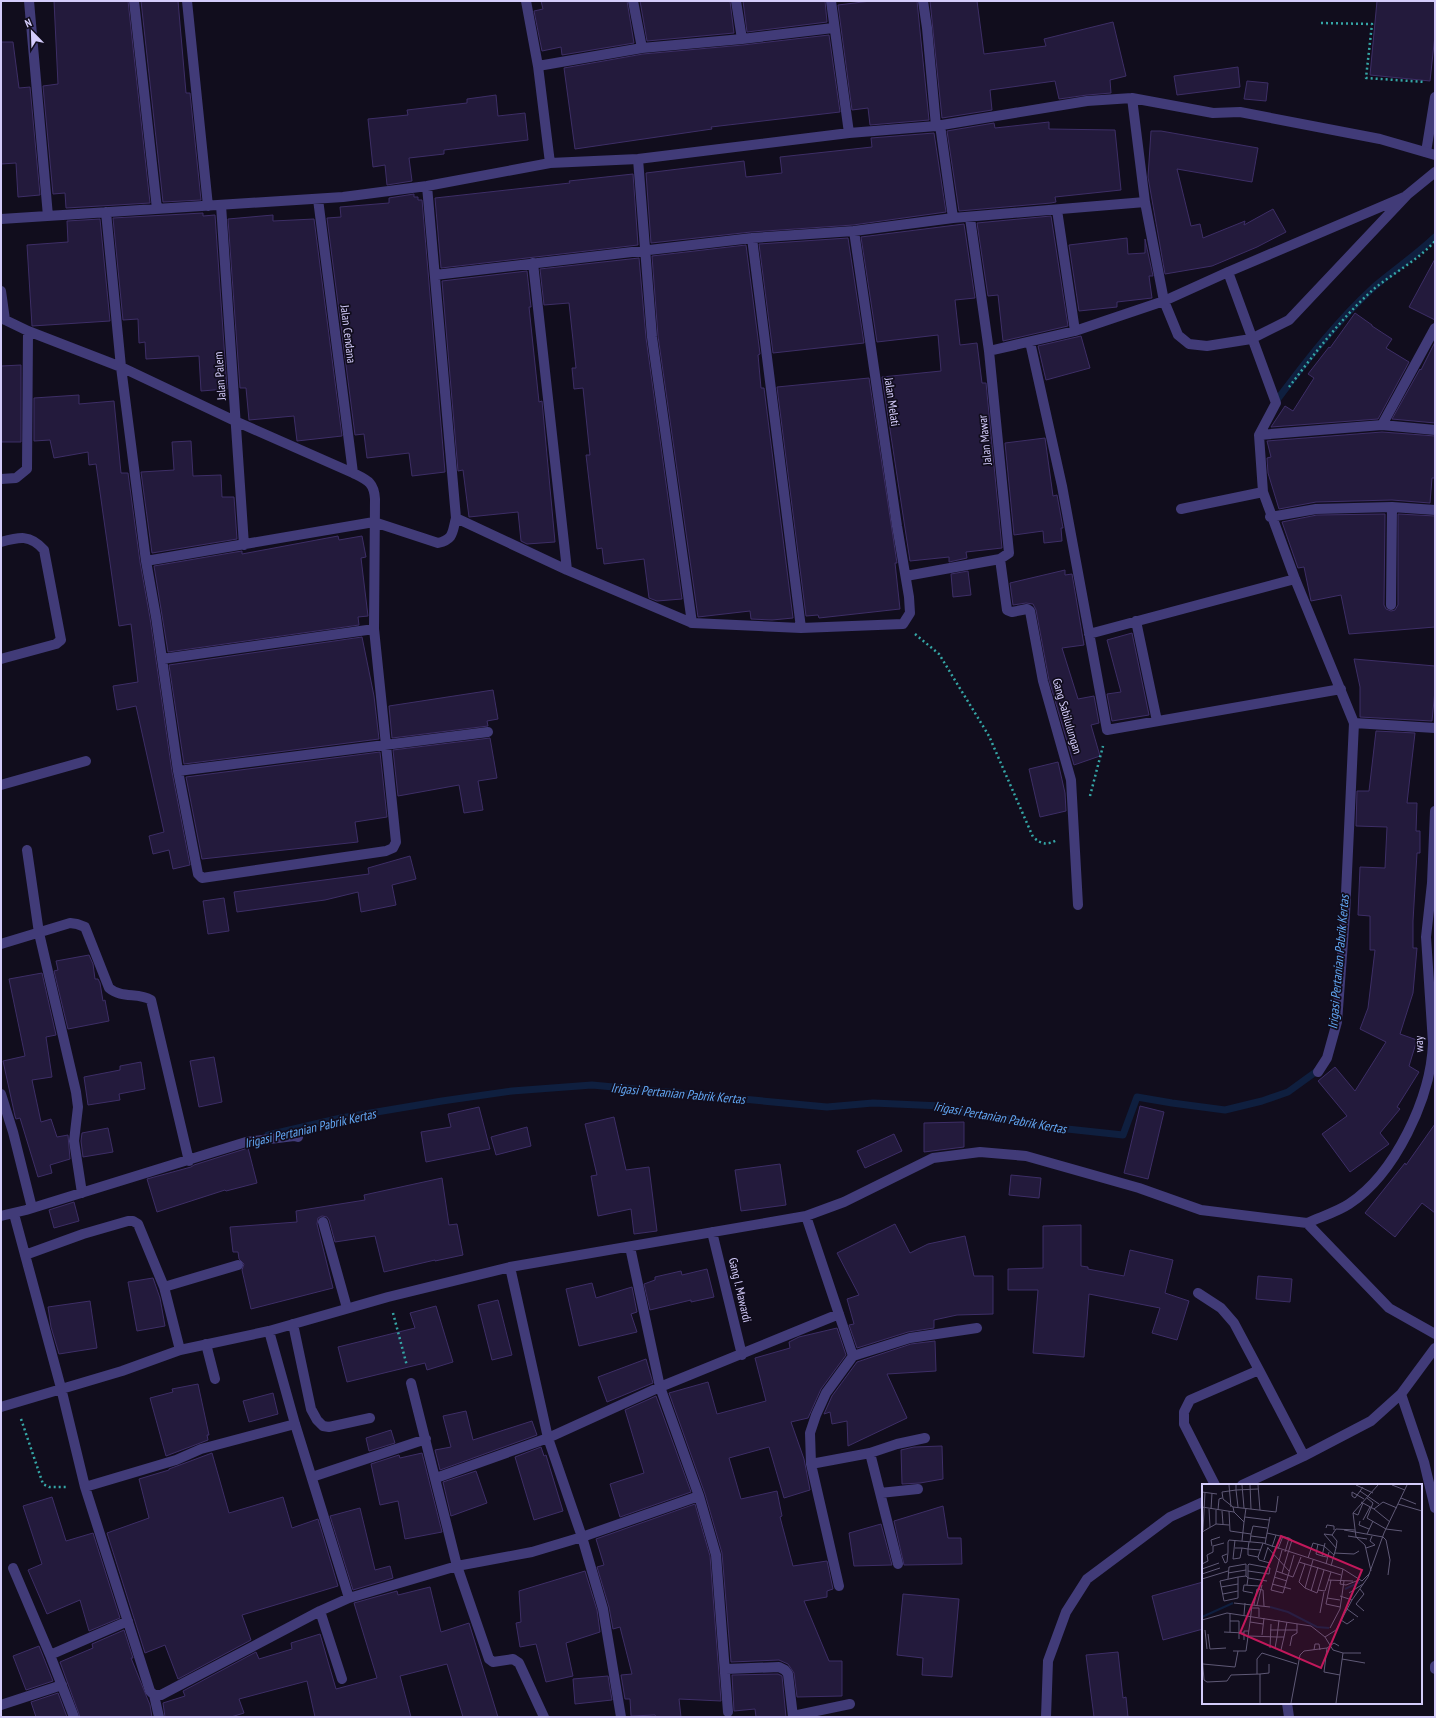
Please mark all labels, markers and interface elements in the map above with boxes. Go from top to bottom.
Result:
north arrow [12,12,52,52]
text: N [23,15,34,30]
street label: Jalan Cendana [337,303,360,364]
street label: Jalan Palem [210,351,229,402]
street label: Jalan Melati [882,376,903,427]
street label: Jalan Mawar [974,413,995,467]
street label: Gang Sabilulungan [1050,676,1085,755]
water label: Irigasi Pertanian Pabrik Kertas [1324,893,1353,1030]
street label: way [1411,1035,1426,1052]
water label: Irigasi Pertanian Pabrik Kertas [610,1079,747,1108]
water label: Irigasi Pertanian Pabrik Kertas [932,1097,1069,1138]
water label: Irigasi Pertanian Pabrik Kertas [243,1105,379,1152]
street label: Gang I. Mawardi [726,1256,755,1324]
inset map [1202,1484,1422,1704]

